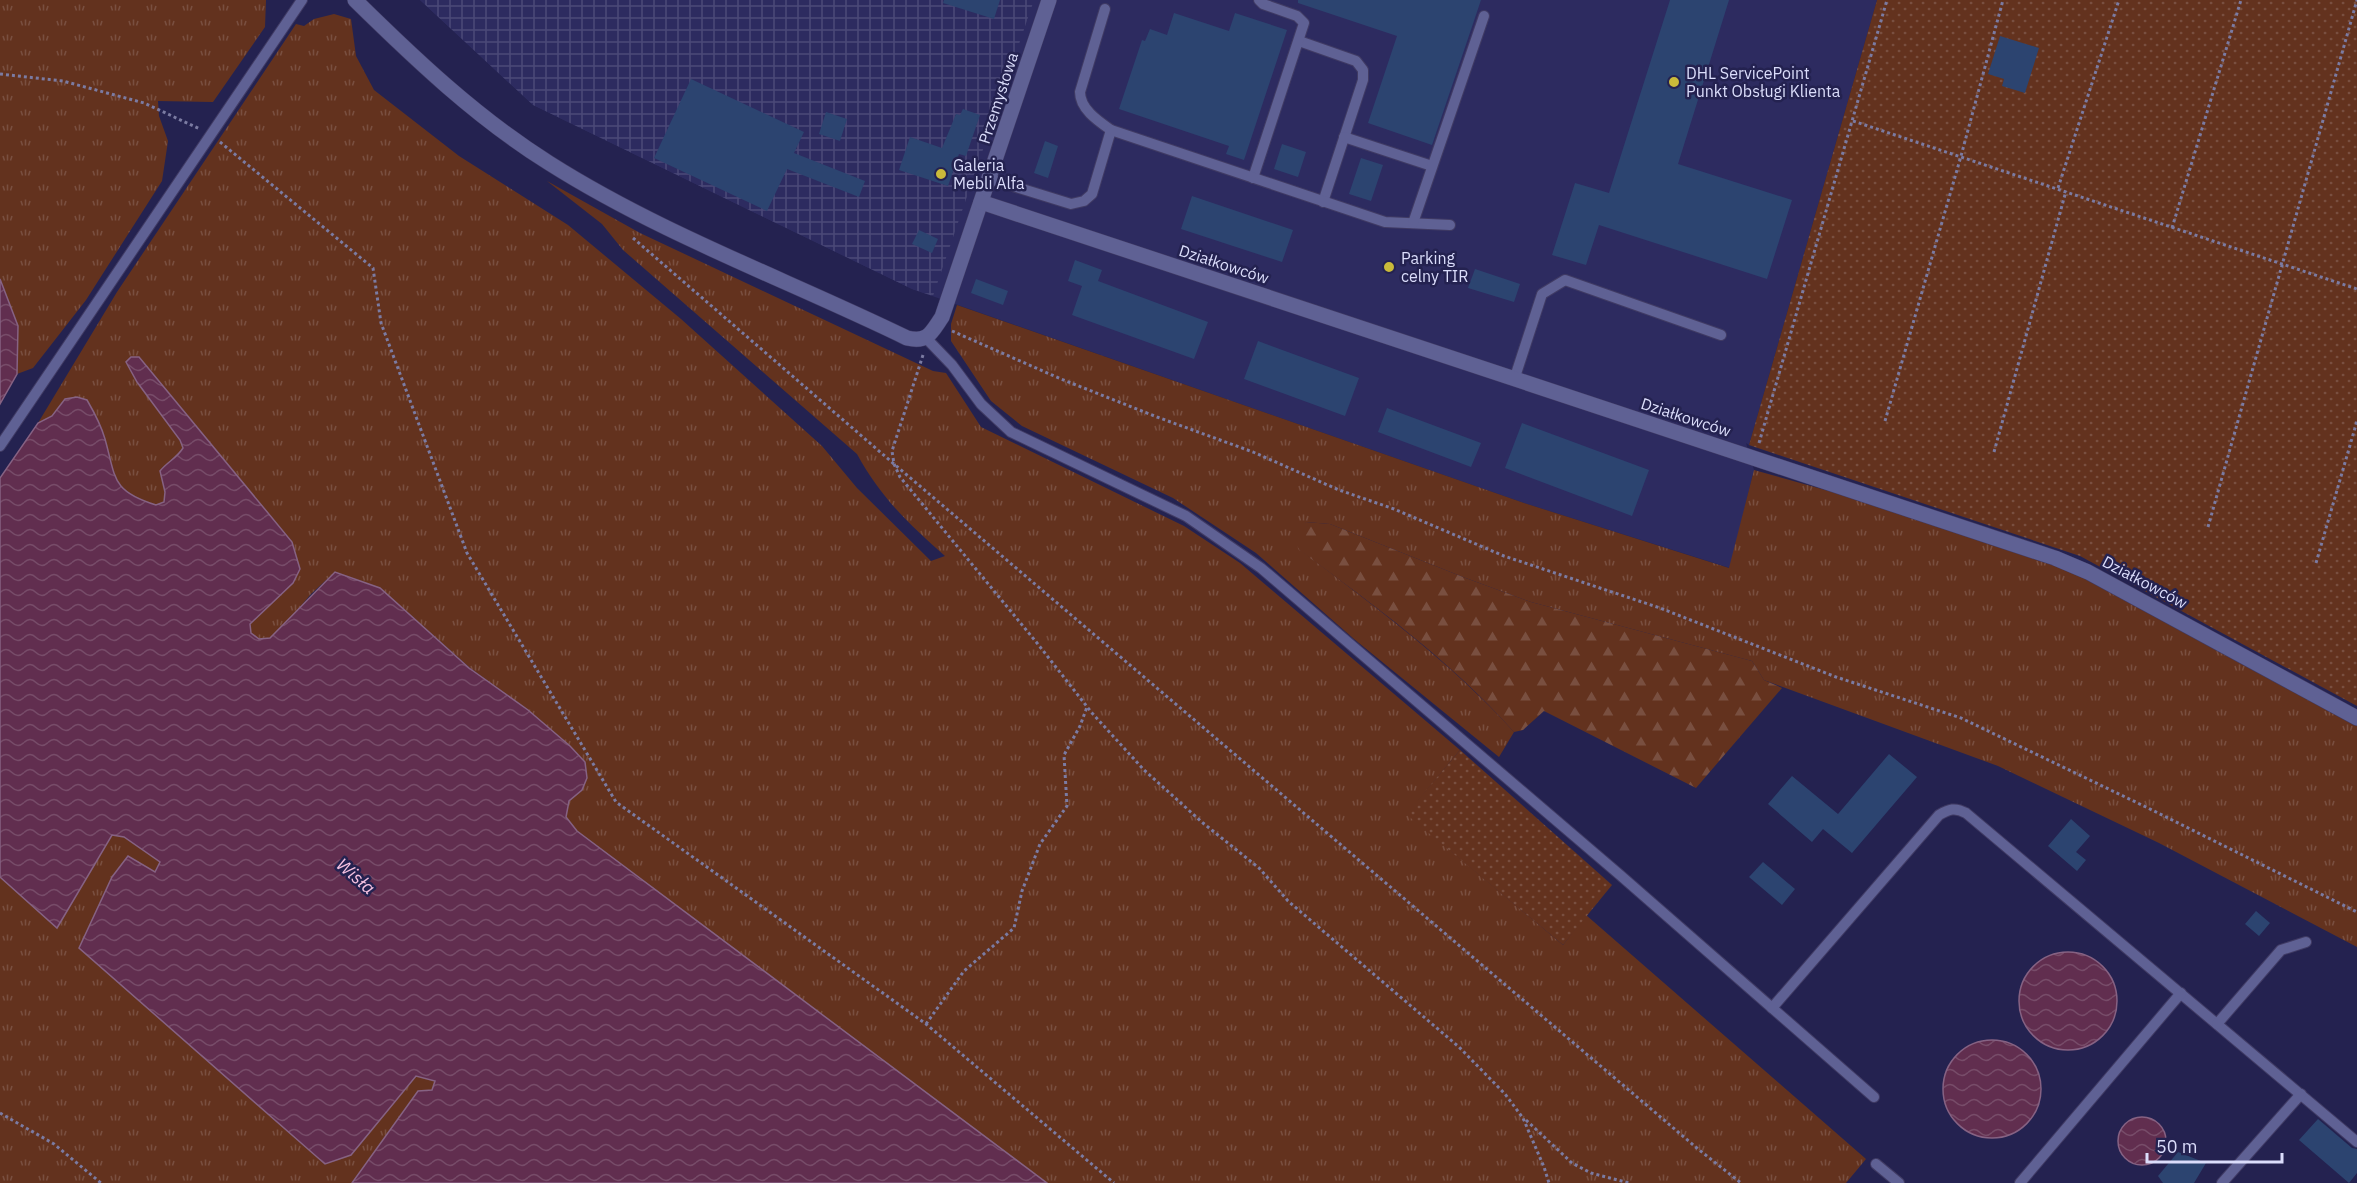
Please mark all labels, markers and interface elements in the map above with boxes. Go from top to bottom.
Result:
street label: Przemysłowa [974,49,1022,146]
place label: DHL ServicePoint Punkt Obsługi Klienta [1686,63,1841,101]
marker: DHL ServicePoint Punkt Obsługi Klienta [1667,75,1681,89]
place label: Galeria Mebli Alfa [953,155,1025,193]
marker: Galeria Mebli Alfa [934,167,948,181]
street label: Działkowców [1176,240,1272,288]
place label: Parking celny TIR [1401,248,1469,286]
marker: Parking celny TIR [1382,260,1396,274]
street label: Działkowców [1638,393,1734,441]
street label: Działkowców [2099,551,2191,613]
water label: Wisła [332,853,380,899]
scale bar [2147,1126,2282,1164]
text: 50 m [2156,1135,2198,1158]

